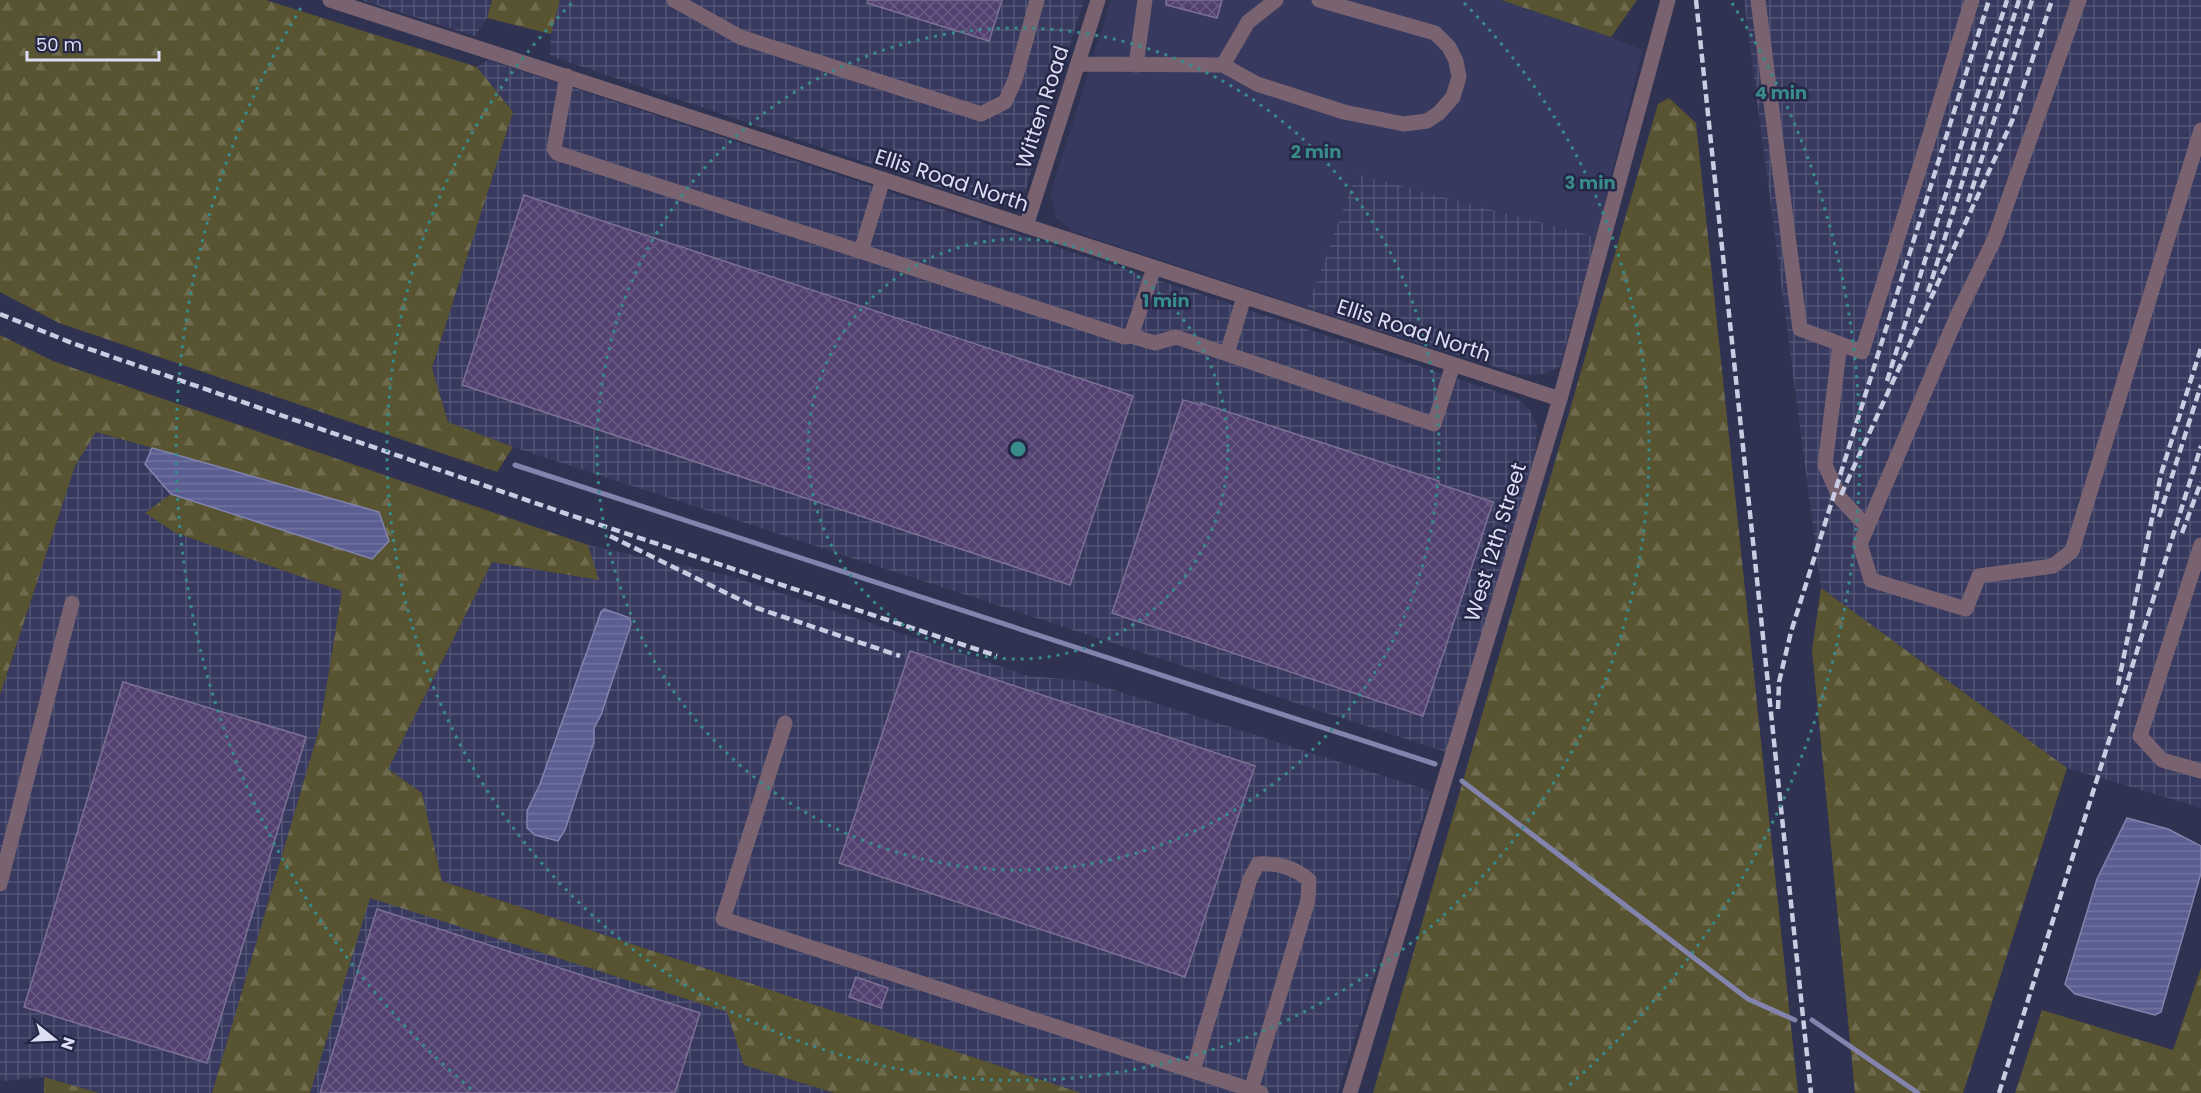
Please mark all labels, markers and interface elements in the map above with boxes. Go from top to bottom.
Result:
scale bar [27,24,159,62]
text: 50 m [36,32,82,57]
street label: Witten Road [1008,42,1076,172]
text: 4 min [1755,80,1807,105]
text: 2 min [1291,139,1341,164]
street label: Ellis Road North [871,141,1033,219]
text: 3 min [1564,170,1616,195]
text: 1 min [1142,288,1190,313]
street label: Ellis Road North [1333,291,1495,369]
centre of rings [1008,439,1028,459]
street label: West 12th Street [1457,459,1533,625]
north arrow [24,1009,84,1069]
text: N [55,1034,81,1053]

